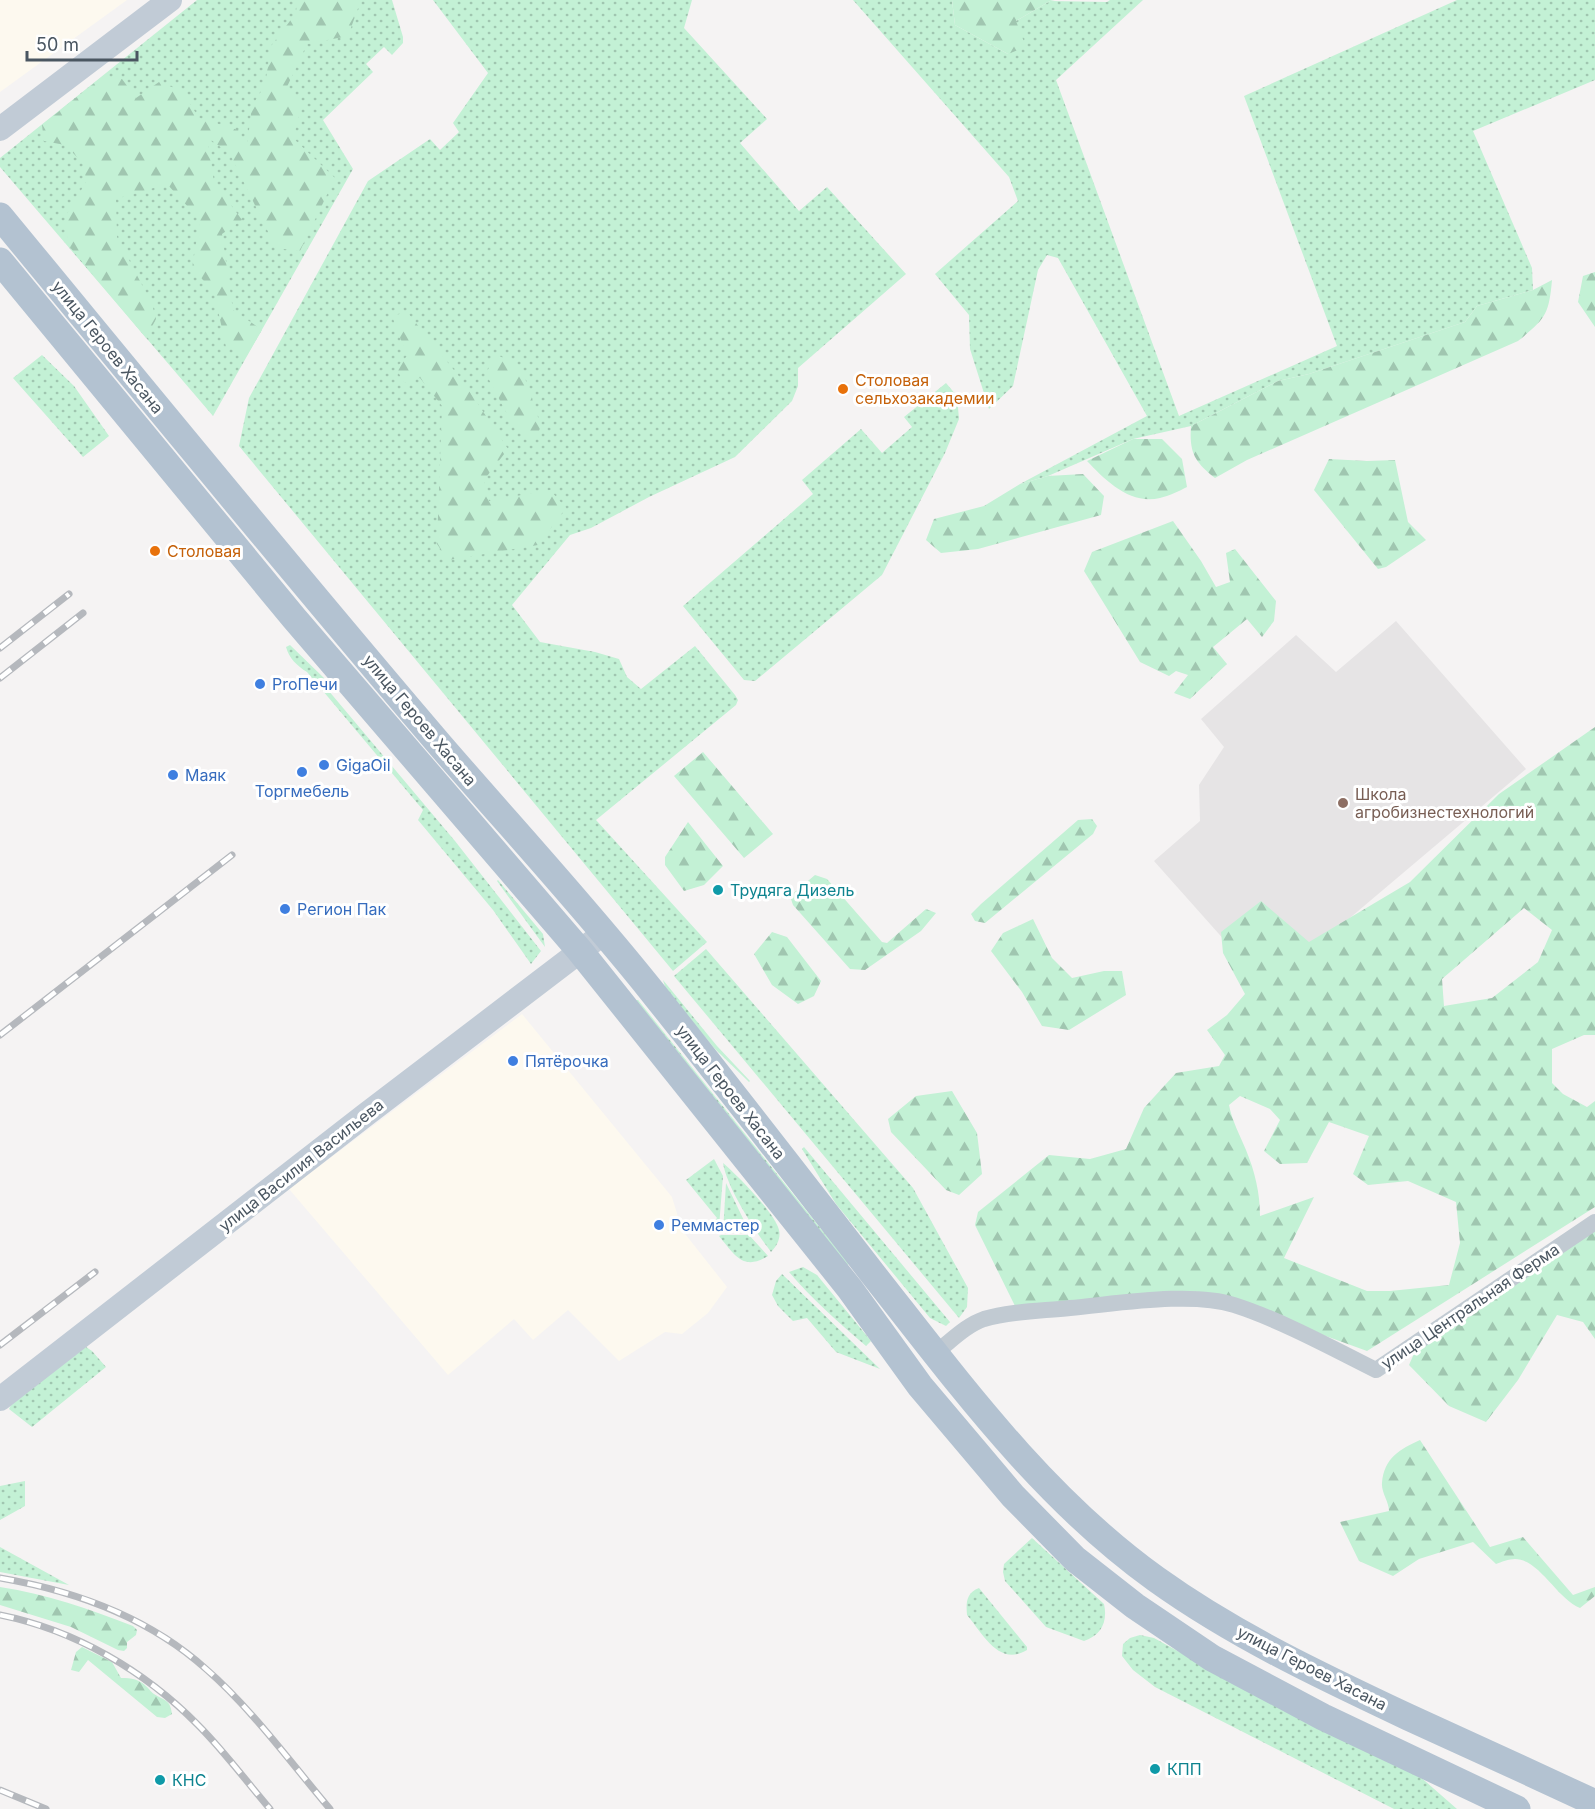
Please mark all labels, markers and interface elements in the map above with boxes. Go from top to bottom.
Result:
scale bar [27,24,136,62]
text: 50 m [36,34,79,55]
street label: улица Героев Хасана [48,276,168,418]
place label: Столовая сельхозакадемии [855,370,994,408]
marker: Столовая сельхозакадемии [836,382,850,396]
place label: Столовая [167,541,241,561]
marker: Столовая [148,544,162,558]
street label: улица Героев Хасана [359,650,481,790]
place label: ProПечи [272,674,338,694]
marker: ProПечи [253,677,267,691]
place label: GigaOil [336,755,391,775]
marker: GigaOil [317,758,331,772]
place label: Маяк [185,765,226,785]
marker: Торгмебель [295,765,309,779]
marker: Маяк [166,768,180,782]
place label: Торгмебель [255,781,349,801]
place label: Школа агробизнестехнологий [1355,784,1534,822]
marker: Школа агробизнестехнологий [1336,796,1350,810]
place label: Трудяга Дизель [730,880,855,900]
marker: Трудяга Дизель [711,883,725,897]
place label: Регион Пак [297,899,387,919]
marker: Регион Пак [278,902,292,916]
street label: улица Героев Хасана [672,1021,790,1163]
place label: Пятёрочка [525,1051,609,1071]
marker: Пятёрочка [506,1054,520,1068]
street label: улица Василия Васильева [215,1094,387,1236]
place label: Реммастер [671,1215,760,1235]
marker: Реммастер [652,1218,666,1232]
street label: улица Центральная Ферма [1377,1239,1563,1373]
street label: улица Героев Хасана [1234,1622,1390,1714]
place label: КПП [1167,1759,1202,1779]
marker: КПП [1148,1762,1162,1776]
place label: КНС [172,1770,206,1790]
marker: КНС [153,1773,167,1787]

